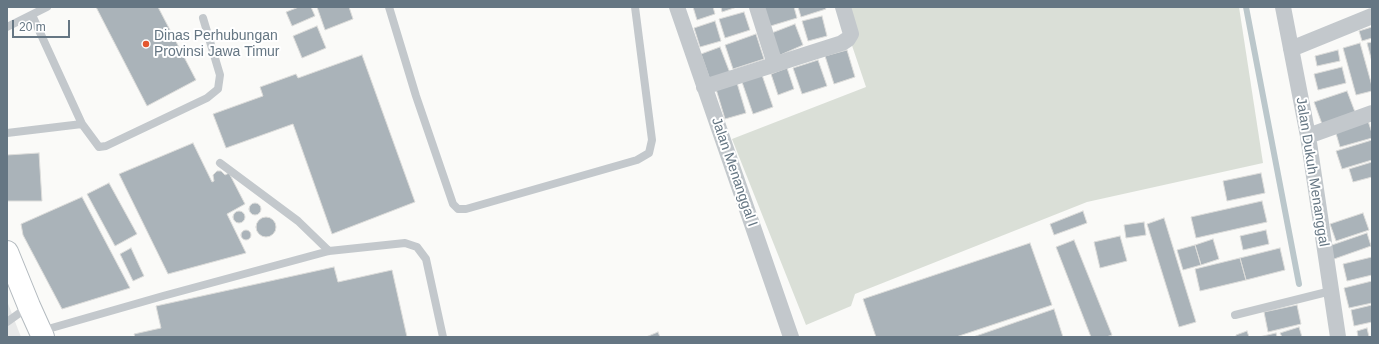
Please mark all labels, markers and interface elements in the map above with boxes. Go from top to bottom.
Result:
scale bar [14,12,72,38]
text: 20 m [19,20,46,34]
place label: Dinas Perhubungan Provinsi Jawa Timur [154,28,280,60]
marker: Dinas Perhubungan Provinsi Jawa Timur [141,39,151,49]
street label: Jalan Dukuh Menanggal [1292,96,1332,248]
street label: Jalan Menanggal I [707,115,761,229]

